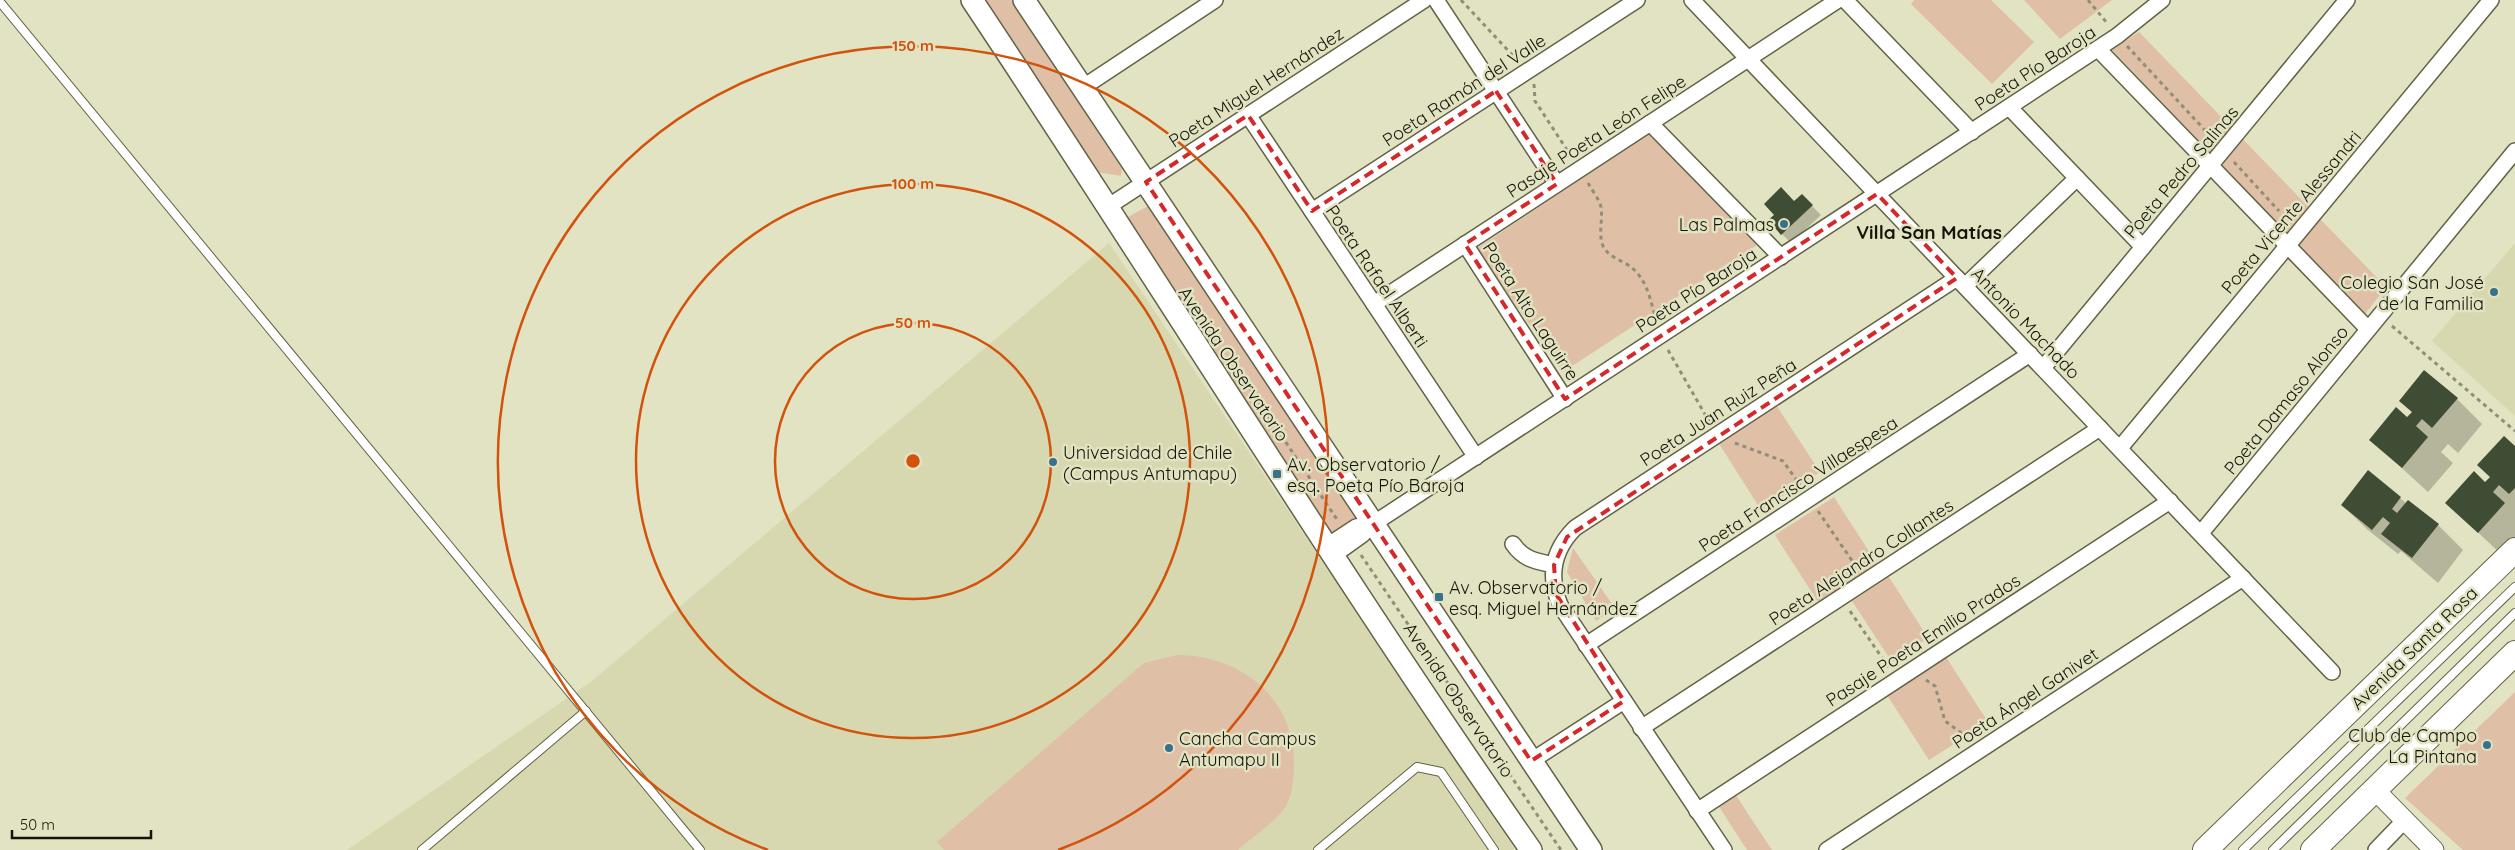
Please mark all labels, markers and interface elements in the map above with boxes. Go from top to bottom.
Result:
street label: Poeta Pío Baroja [1970,20,2100,116]
street label: Poeta Miguel Hernández [1164,22,1348,152]
street label: Poeta Ramón del Valle [1378,29,1550,151]
text: 150 m [892,36,934,55]
street label: Pasaje Poeta León Felipe [1502,69,1690,203]
street label: Poeta Pedro Salinas [2119,101,2243,243]
street label: Poeta Vicente Alessandri [2216,126,2366,298]
text: 100 m [892,174,934,193]
street label: Poeta Rafael Alberti [1321,200,1433,352]
place label: Las Palmas [1679,213,1774,236]
marker: Las Palmas [1778,218,1790,230]
district label: Villa San Matías [1856,220,2002,244]
street label: Poeta Alto Laguirre [1478,237,1584,385]
street label: Poeta Pío Baroja [1631,242,1761,338]
street label: Antonio Machado [1967,262,2085,384]
place label: Colegio San José de la Familia [2340,271,2484,315]
street label: Avenida Observatorio [1174,282,1294,446]
marker: Colegio San José de la Familia [2488,286,2500,298]
text: 50 m [895,313,931,332]
street label: Poeta Damaso Alonso [2219,321,2353,479]
street label: Poeta Juan Ruiz Peña [1635,353,1801,471]
street label: Poeta Francisco Villaespesa [1694,411,1902,557]
place label: Universidad de Chile (Campus Antumapu) [1063,441,1237,485]
centre of rings [904,452,922,470]
place label: Av. Observatorio / esq. Poeta Pío Baroja [1287,453,1464,497]
marker: Universidad de Chile (Campus Antumapu) [1047,456,1059,468]
marker: Av. Observatorio / esq. Poeta Pío Baroja [1271,468,1283,480]
street label: Poeta Alejandro Collantes [1764,494,1958,630]
street label: Pasaje Poeta Emilio Prados [1821,568,2025,712]
place label: Av. Observatorio / esq. Miguel Hernández [1449,576,1637,620]
street label: Avenida Santa Rosa [2346,582,2482,714]
marker: Av. Observatorio / esq. Miguel Hernández [1433,591,1445,603]
street label: Avenida Observatorio [1399,618,1519,782]
street label: Poeta Ángel Ganivet [1948,642,2102,754]
place label: Club de Campo La Pintana [2348,724,2477,768]
place label: Cancha Campus Antumapu II [1179,727,1316,771]
marker: Club de Campo La Pintana [2481,739,2493,751]
marker: Cancha Campus Antumapu II [1163,742,1175,754]
scale bar [12,808,151,840]
text: 50 m [20,815,55,834]

